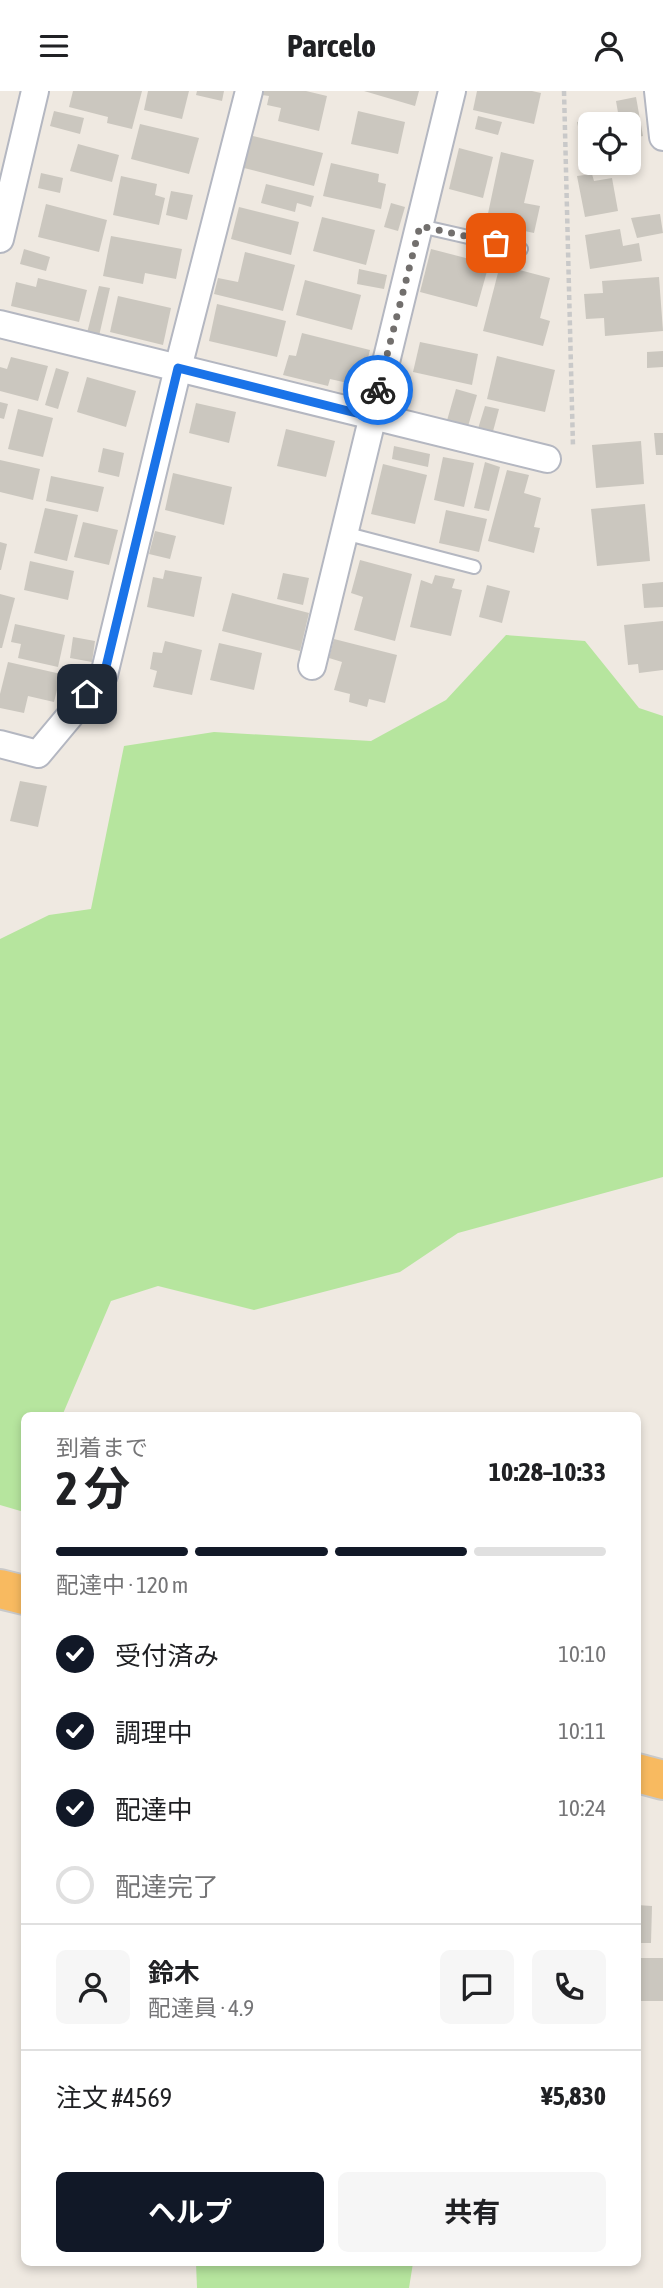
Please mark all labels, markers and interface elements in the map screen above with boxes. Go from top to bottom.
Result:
icon: menu [35,27,73,65]
text: Parcelo [287,27,376,64]
icon: person [590,27,628,65]
map controls [578,112,641,175]
button: locate [578,112,641,175]
pin [466,213,526,273]
icon: bag [477,224,515,262]
courier [343,355,413,425]
icon: bike [359,371,397,409]
pin [57,664,117,724]
icon: home [68,675,106,713]
text: 到着まで [56,1435,148,1461]
text: 10:28–10:33 [489,1457,606,1487]
text: 2 分 [56,1462,130,1515]
text: 配達中 · 120 m [56,1572,188,1598]
icon: check [56,1635,94,1673]
text: 受付済み [115,1641,219,1671]
text: 10:10 [558,1641,606,1667]
icon: check [56,1712,94,1750]
text: 調理中 [115,1718,193,1748]
text: 10:11 [558,1718,606,1744]
icon: check [56,1789,94,1827]
text: 配達中 [115,1795,193,1825]
text: 10:24 [558,1795,606,1821]
text: 配達完了 [115,1872,219,1902]
button: person [56,1950,130,2024]
button: chat [440,1950,514,2024]
button: phone [532,1950,606,2024]
text: 鈴木 [148,1958,200,1988]
text: 配達員 · 4.9 [148,1995,254,2021]
text: ¥5,830 [541,2081,606,2111]
text: 注文 #4569 [56,2083,172,2113]
button: ヘルプ [56,2172,324,2252]
button: 共有 [338,2172,606,2252]

